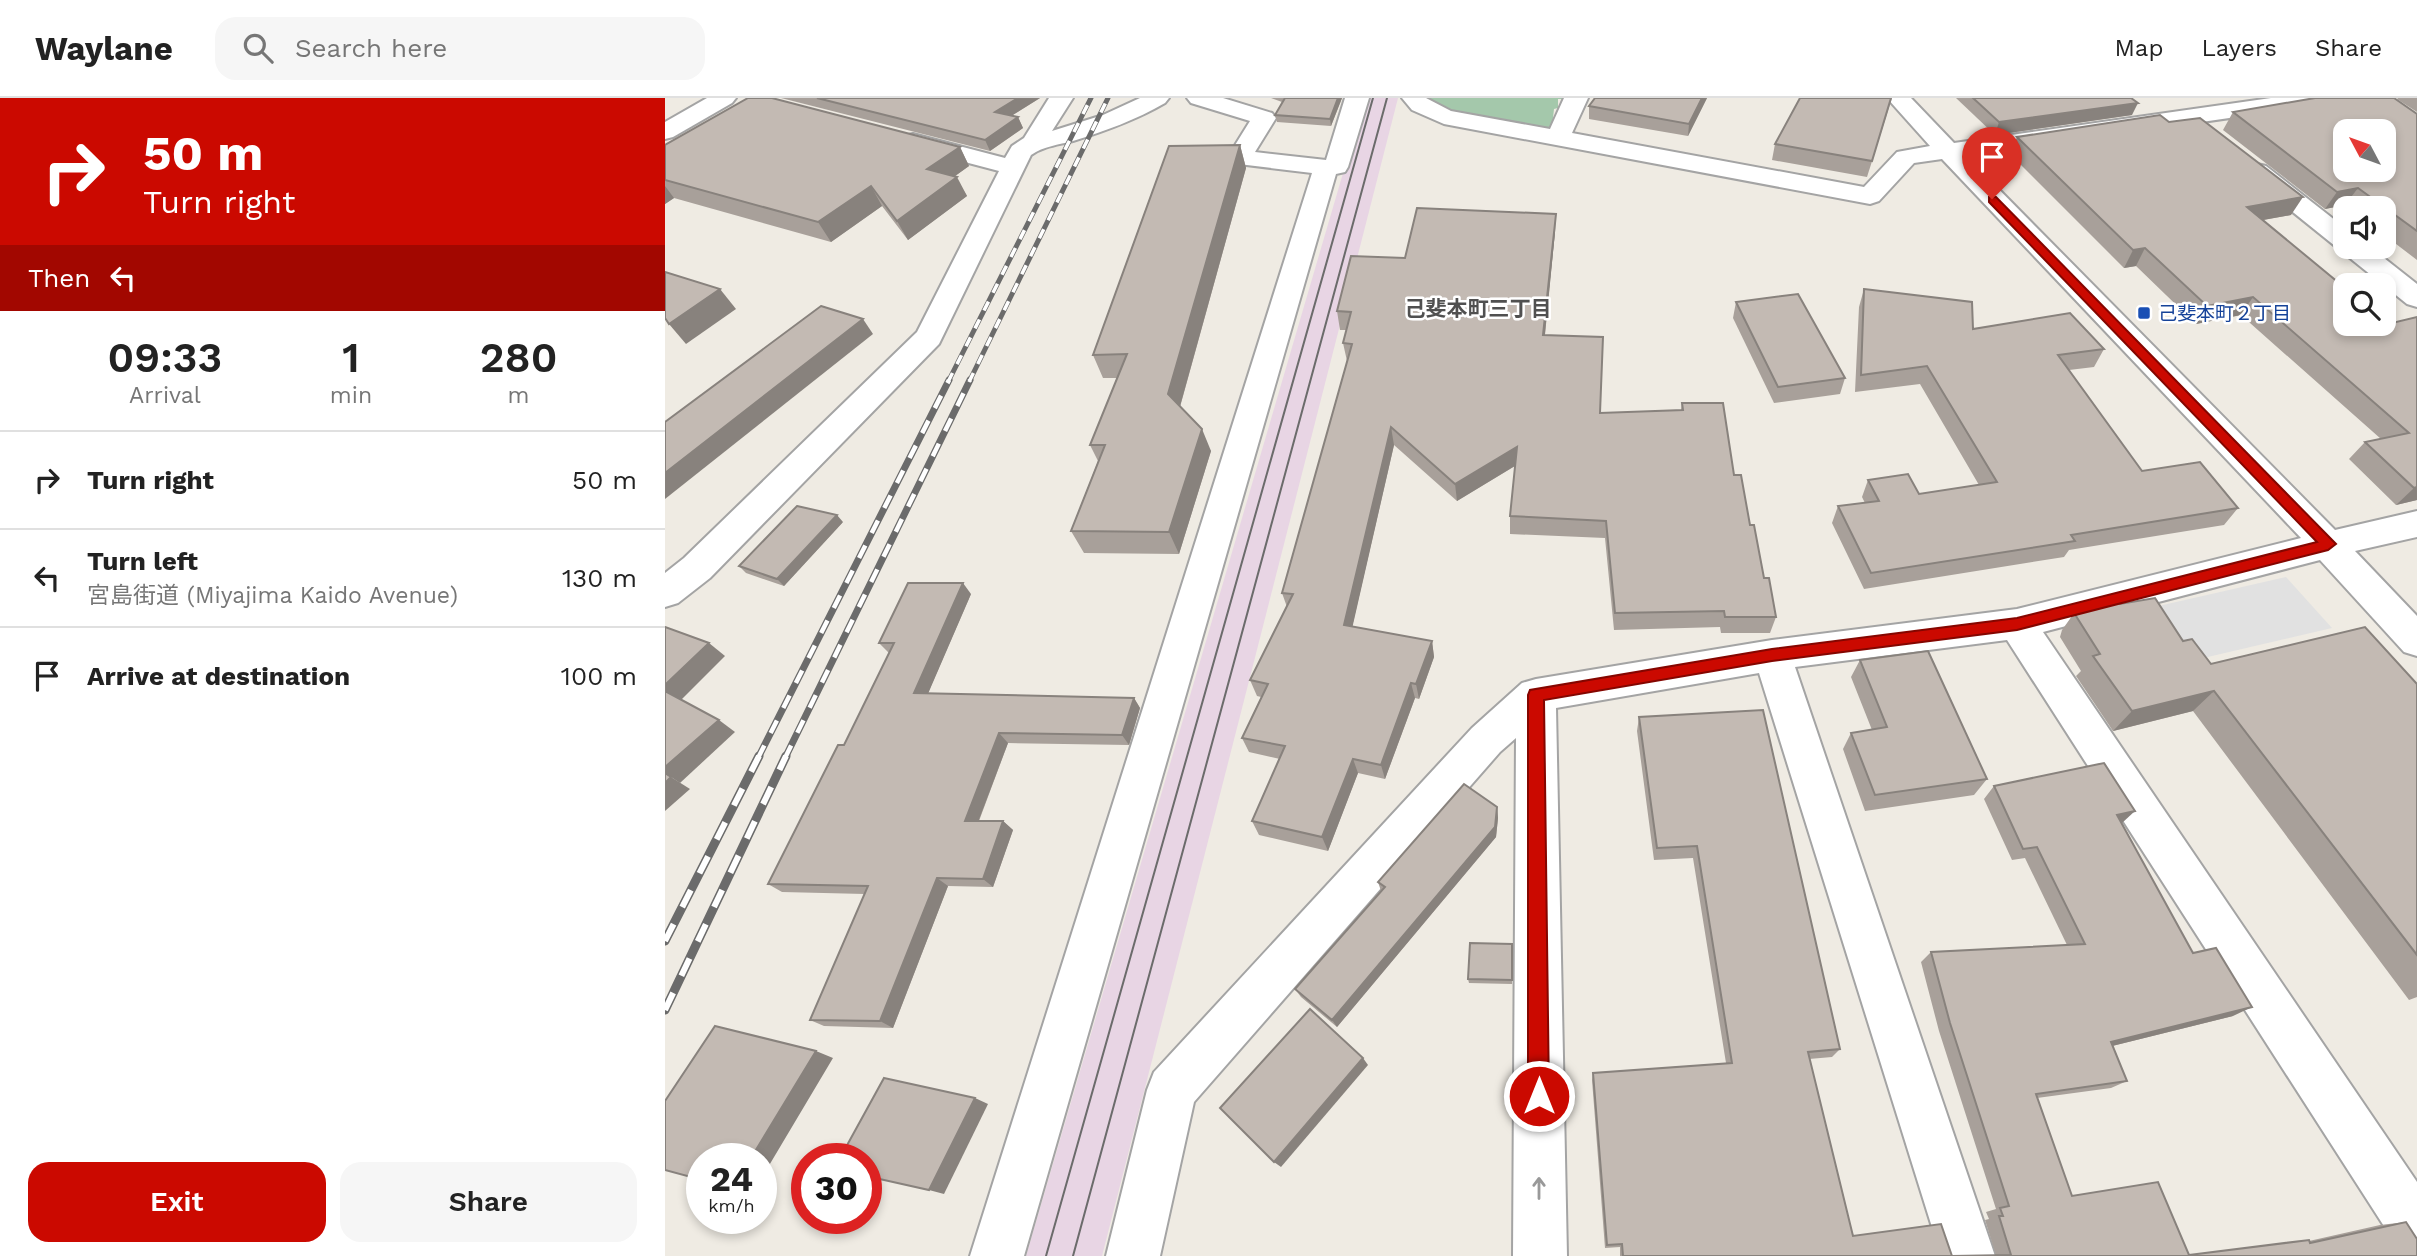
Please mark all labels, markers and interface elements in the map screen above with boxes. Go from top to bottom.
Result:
search box [215,17,705,80]
text: Waylane [35,29,173,68]
icon: search [239,29,277,67]
text: Search here [295,33,447,63]
text: Map [2115,34,2163,62]
text: Layers [2201,34,2277,62]
text: Share [2315,34,2382,62]
north arrow [2333,119,2396,182]
map controls [2333,119,2396,336]
text: 50 m [143,124,263,182]
icon: right [28,126,119,217]
pin [1962,127,2022,199]
icon: arrive [1973,138,2011,176]
text: Turn right [143,183,295,221]
button: sound [2333,196,2396,259]
icon: left [104,259,142,297]
text: Then [28,263,90,293]
button: search [2333,273,2396,336]
district label: 己斐本町三丁目 [1405,296,1552,321]
place label: 己斐本町２丁目 [2158,302,2291,325]
marker: 己斐本町２丁目 [2136,305,2152,321]
text: 09:33 [108,333,222,382]
text: 1 [342,333,360,382]
text: 280 [480,333,557,382]
text: Arrival [129,382,201,409]
text: min [330,382,372,409]
text: m [508,382,530,409]
icon: right [28,461,66,499]
text: Turn right [87,465,214,495]
text: 50 m [572,465,637,495]
text: Turn left [87,546,198,576]
icon: left [28,559,66,597]
text: 130 m [562,563,637,593]
text: 宮島街道 (Miyajima Kaido Avenue) [87,582,458,609]
icon: arrive [28,657,66,695]
text: Arrive at destination [87,661,350,691]
text: 100 m [561,661,637,691]
position arrow [1502,1059,1576,1133]
speed limit sign: 30 [791,1143,882,1234]
text: 24 [710,1158,753,1200]
button: Exit [28,1162,326,1242]
button: Share [340,1162,637,1242]
one-way arrow [1532,1177,1546,1200]
text: km/h [708,1195,755,1216]

